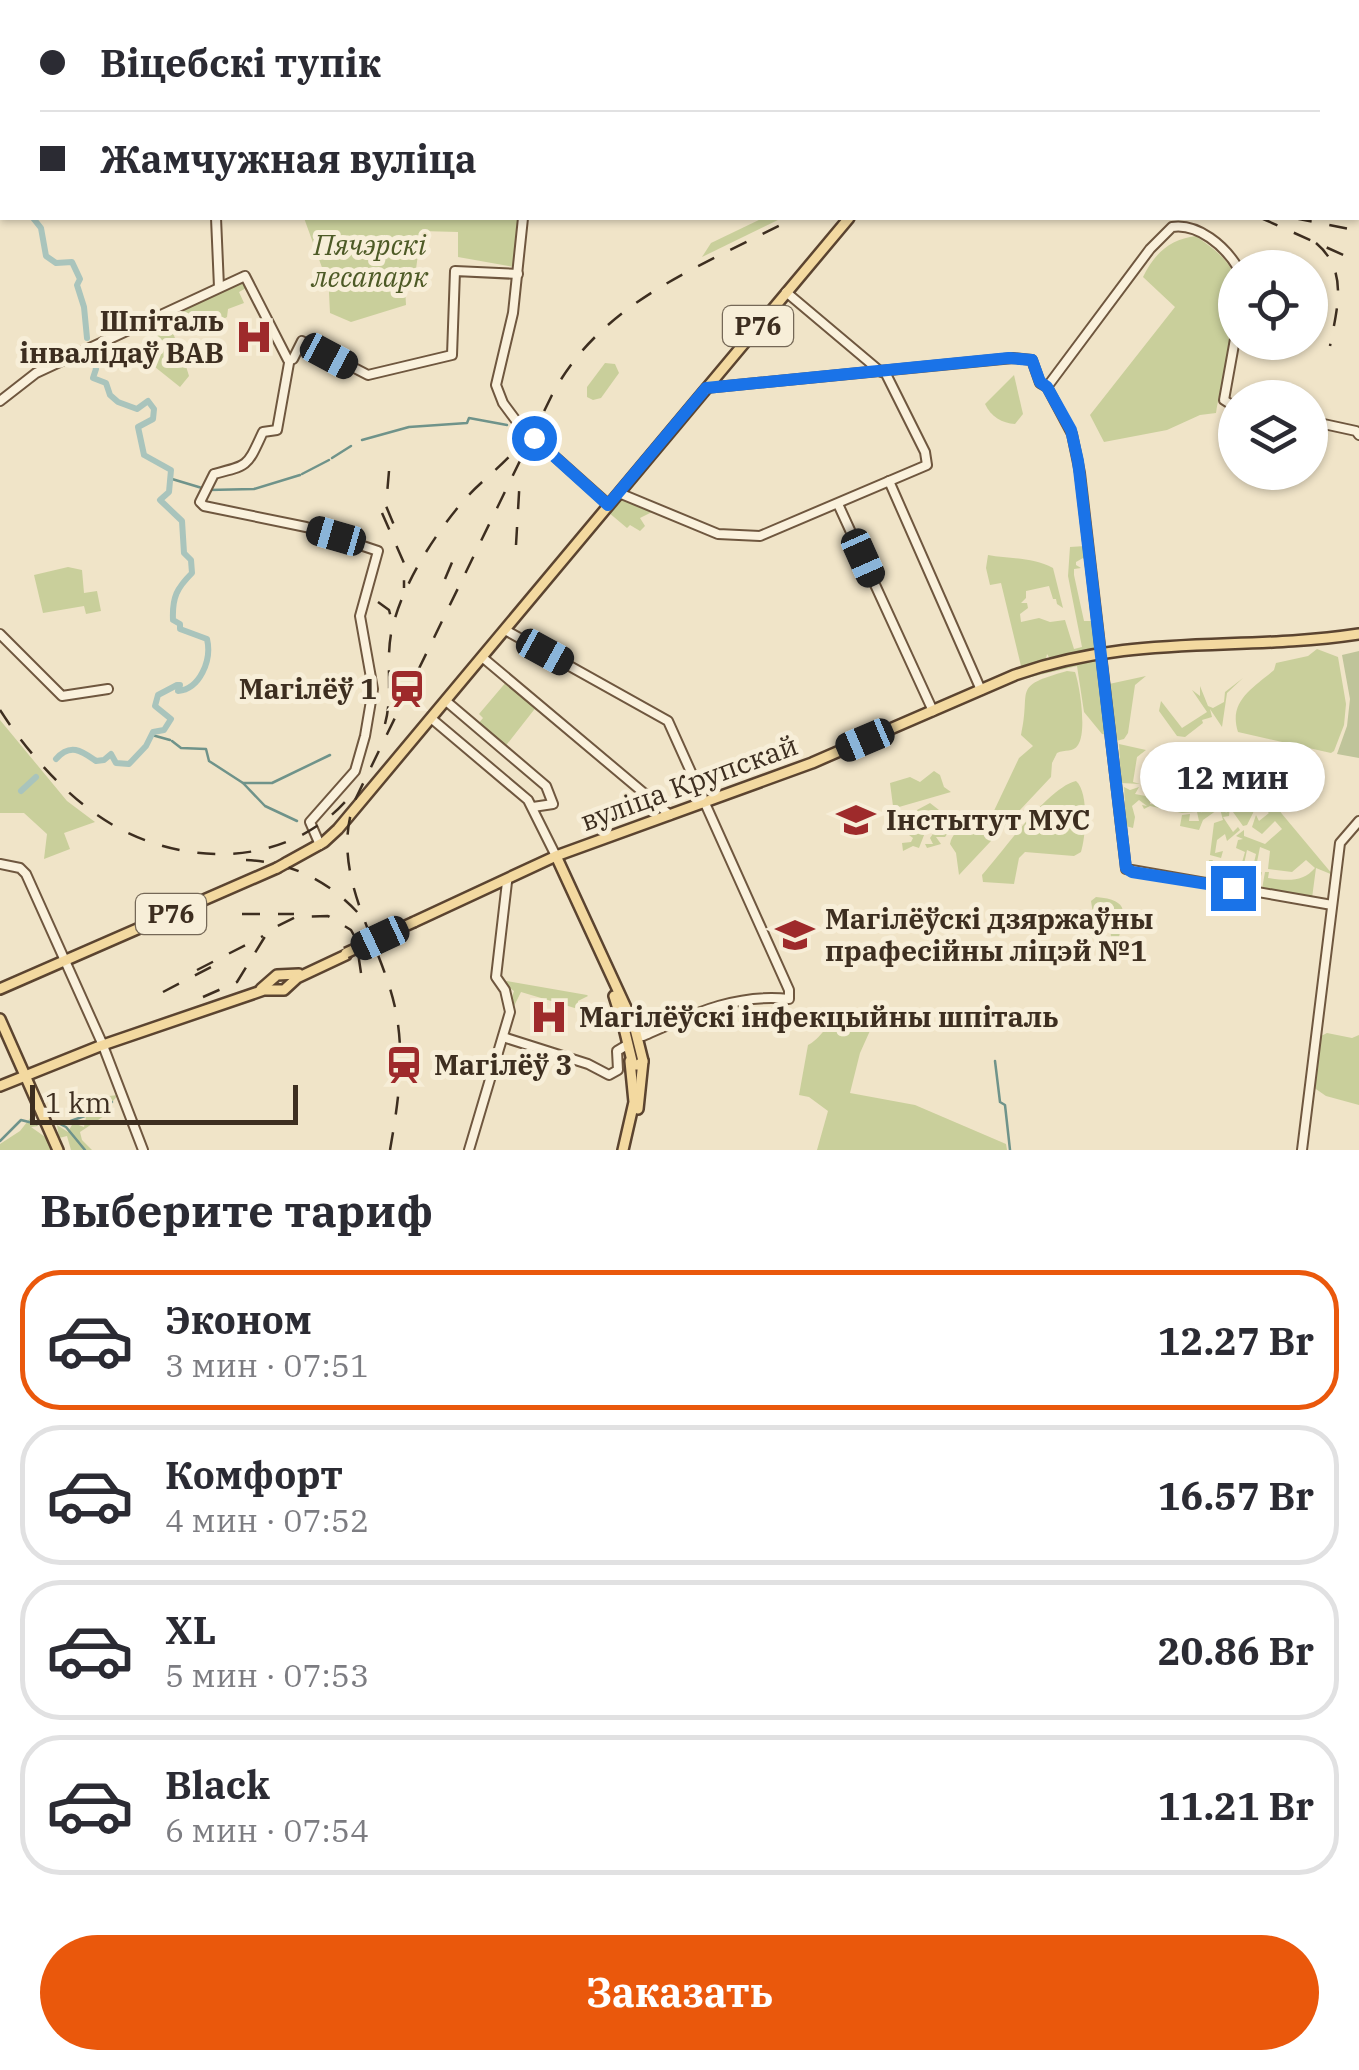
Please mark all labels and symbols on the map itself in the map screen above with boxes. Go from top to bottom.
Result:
park label: Пячэрскі лесапарк [311,226,429,295]
place label: Шпіталь інвалідаў ВАВ [20,302,224,371]
road number: Р76 [723,306,793,346]
hospital icon: Шпіталь інвалідаў ВАВ [233,316,275,358]
car [295,329,363,383]
route start [512,416,557,461]
car [303,513,369,559]
car [837,524,889,592]
car [511,624,579,680]
station icon: Магілёў 1 [386,668,428,710]
place label: Магілёў 1 [239,670,377,707]
car [832,714,898,766]
street label: вуліца Крупскай [575,726,803,839]
callout: 12 мин [1140,743,1326,813]
school or university icon: Інстытут МУС [835,799,877,841]
place label: Інстытут МУС [886,801,1090,838]
route end [1211,866,1256,911]
road number: Р76 [136,894,206,934]
place label: Магілёўскі дзяржаўны прафесійны ліцэй №1 [825,900,1154,969]
car [346,912,414,964]
school or university icon: Магілёўскі дзяржаўны прафесійны ліцэй №1 [774,914,816,956]
hospital icon: Магілёўскі інфекцыйны шпіталь [528,996,570,1038]
place label: Магілёўскі інфекцыйны шпіталь [579,998,1059,1035]
station icon: Магілёў 3 [383,1044,425,1086]
place label: Магілёў 3 [434,1046,572,1083]
scale bar [30,1080,298,1124]

